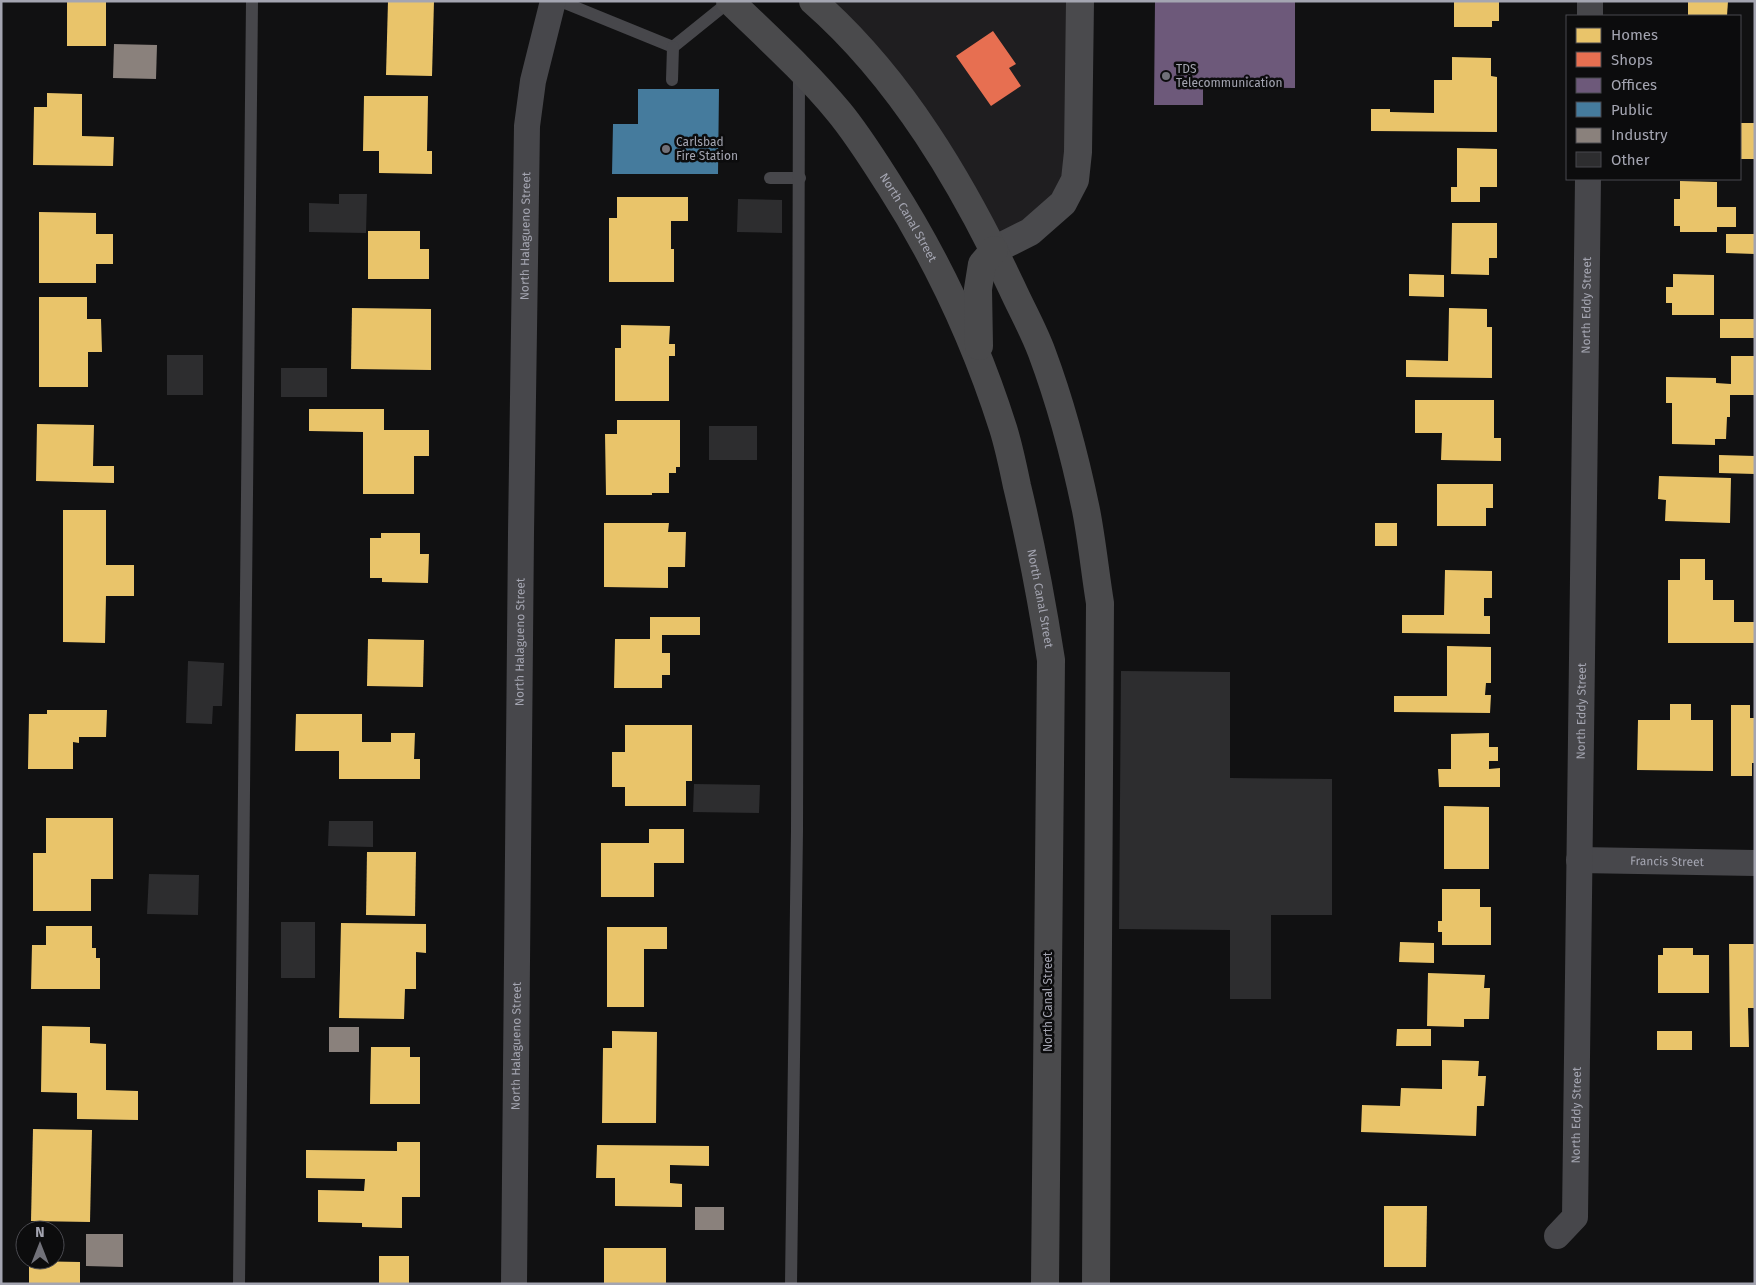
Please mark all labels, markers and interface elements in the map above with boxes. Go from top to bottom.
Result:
legend [1566,15,1741,180]
text: Homes [1611,26,1658,44]
text: Shops [1611,51,1653,69]
place label: TDS Telecommunication [1176,62,1282,90]
marker: TDS Telecommunication [1160,70,1172,82]
text: Offices [1611,76,1657,94]
text: Public [1611,101,1653,119]
text: Industry [1611,126,1668,144]
place label: Carlsbad Fire Station [676,135,738,163]
marker: Carlsbad Fire Station [660,143,672,155]
text: Other [1611,151,1650,169]
street label: North Halagueno Street [517,171,533,300]
street label: North Canal Street [877,171,940,265]
street label: North Eddy Street [1579,256,1594,354]
street label: North Canal Street [1024,548,1056,650]
street label: North Halagueno Street [512,577,528,706]
street label: North Eddy Street [1574,662,1589,760]
street label: Francis Street [1630,854,1705,869]
street label: North Canal Street [1041,951,1055,1052]
street label: North Halagueno Street [509,981,524,1110]
street label: North Eddy Street [1569,1066,1584,1164]
north arrow [15,1220,65,1270]
text: N [35,1224,45,1241]

